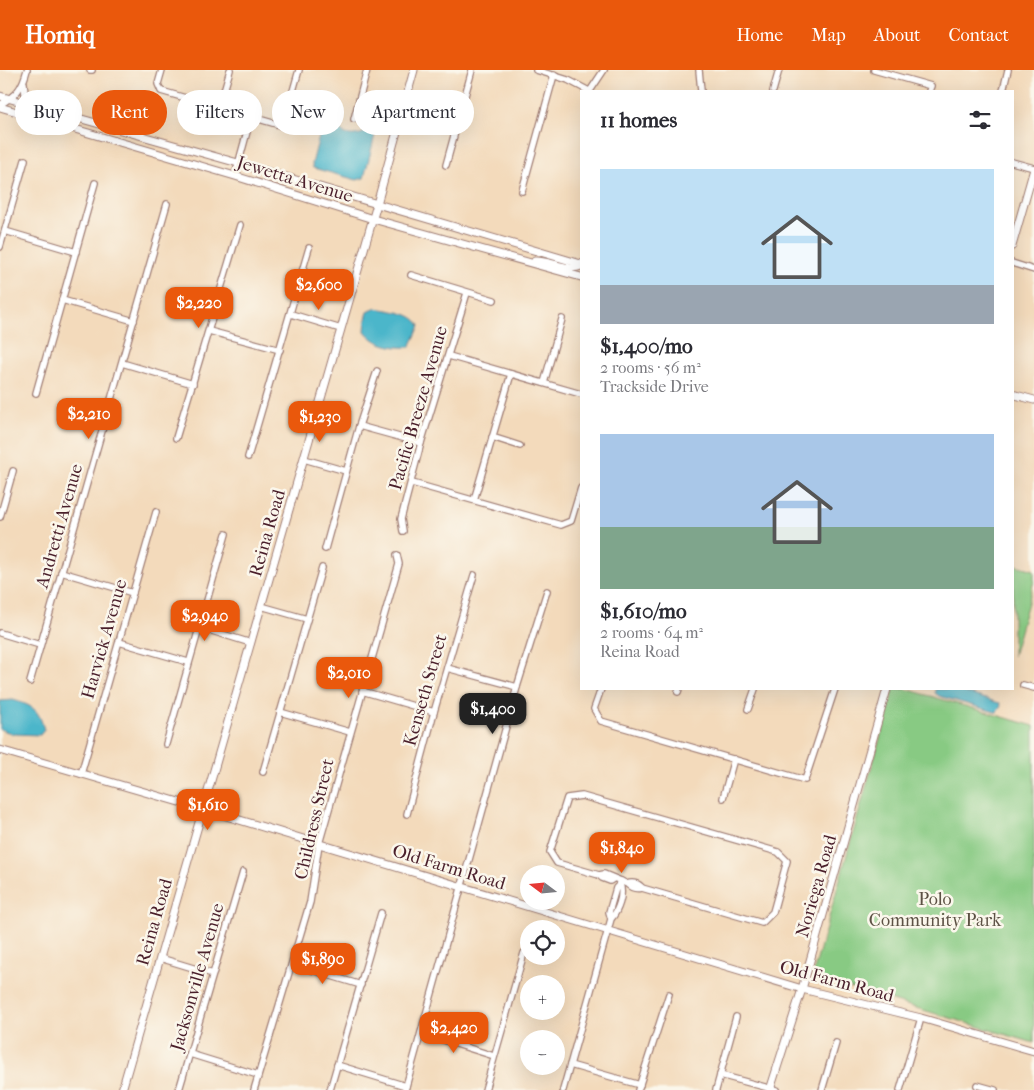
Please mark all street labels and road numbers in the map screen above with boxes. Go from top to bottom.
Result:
street label: Jewetta Avenue [232,151,355,207]
street label: Pacific Breeze Avenue [385,323,452,493]
street label: Andretti Avenue [31,461,87,592]
street label: Reina Road [245,487,290,579]
street label: Harvick Avenue [77,577,132,701]
street label: Kenseth Street [399,631,452,749]
street label: Childress Street [290,756,339,882]
street label: Noriega Road [792,832,841,940]
street label: Old Farm Road [390,840,508,895]
street label: Reina Road [132,876,177,968]
street label: Jacksonville Avenue [166,901,229,1055]
street label: Old Farm Road [778,956,896,1007]

